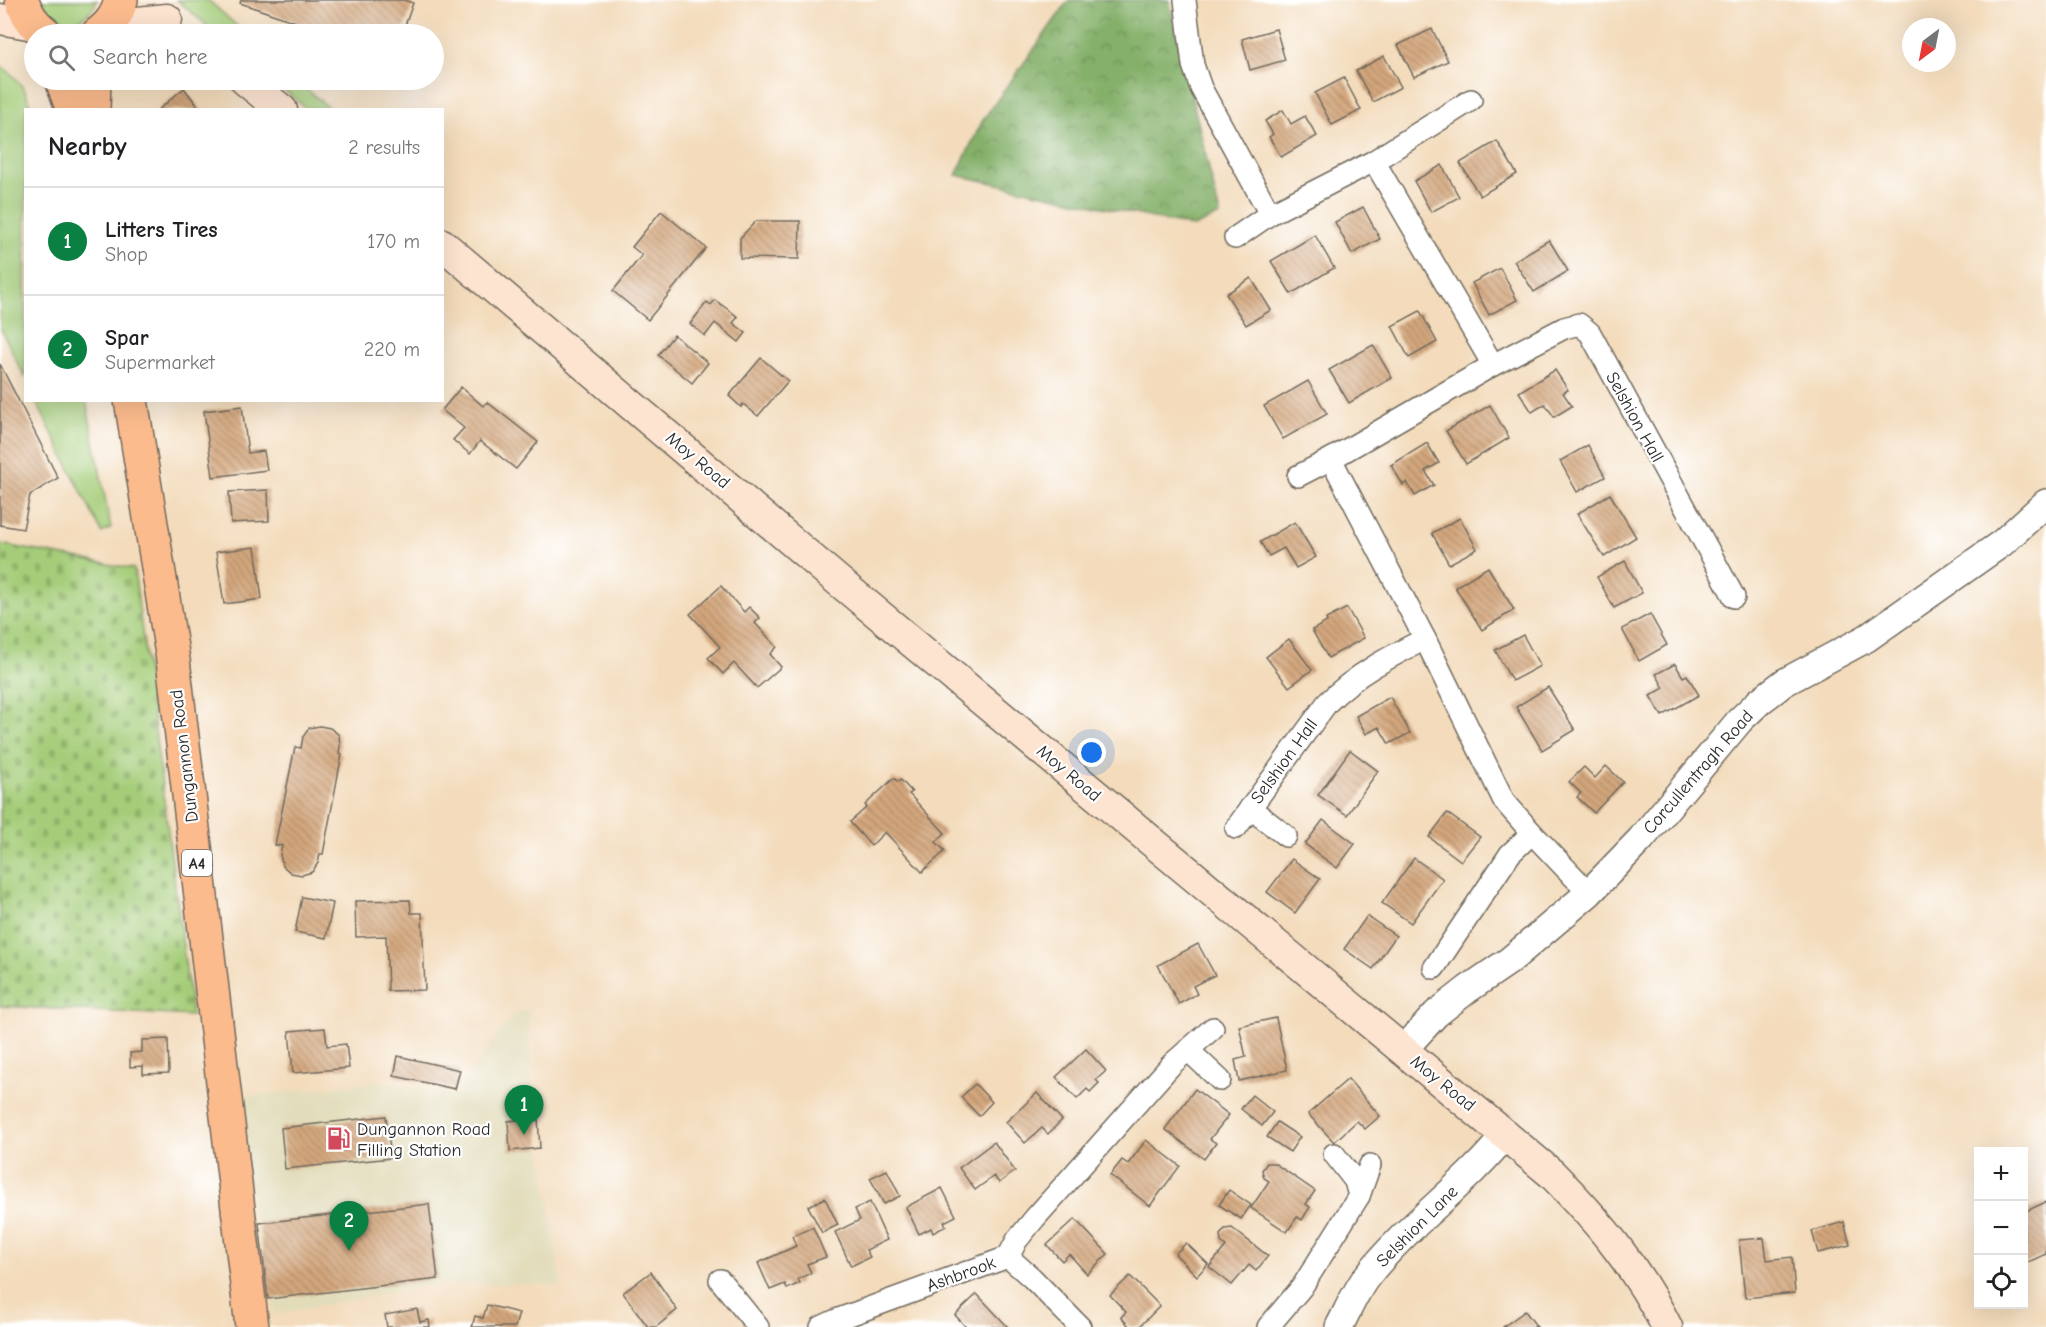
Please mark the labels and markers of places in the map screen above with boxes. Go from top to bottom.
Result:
pin: 1 [504,1086,544,1135]
place label: Dungannon Road Filling Station [357,1119,491,1161]
fuel station icon: Dungannon Road Filling Station [326,1126,352,1152]
pin: 2 [330,1202,368,1251]

